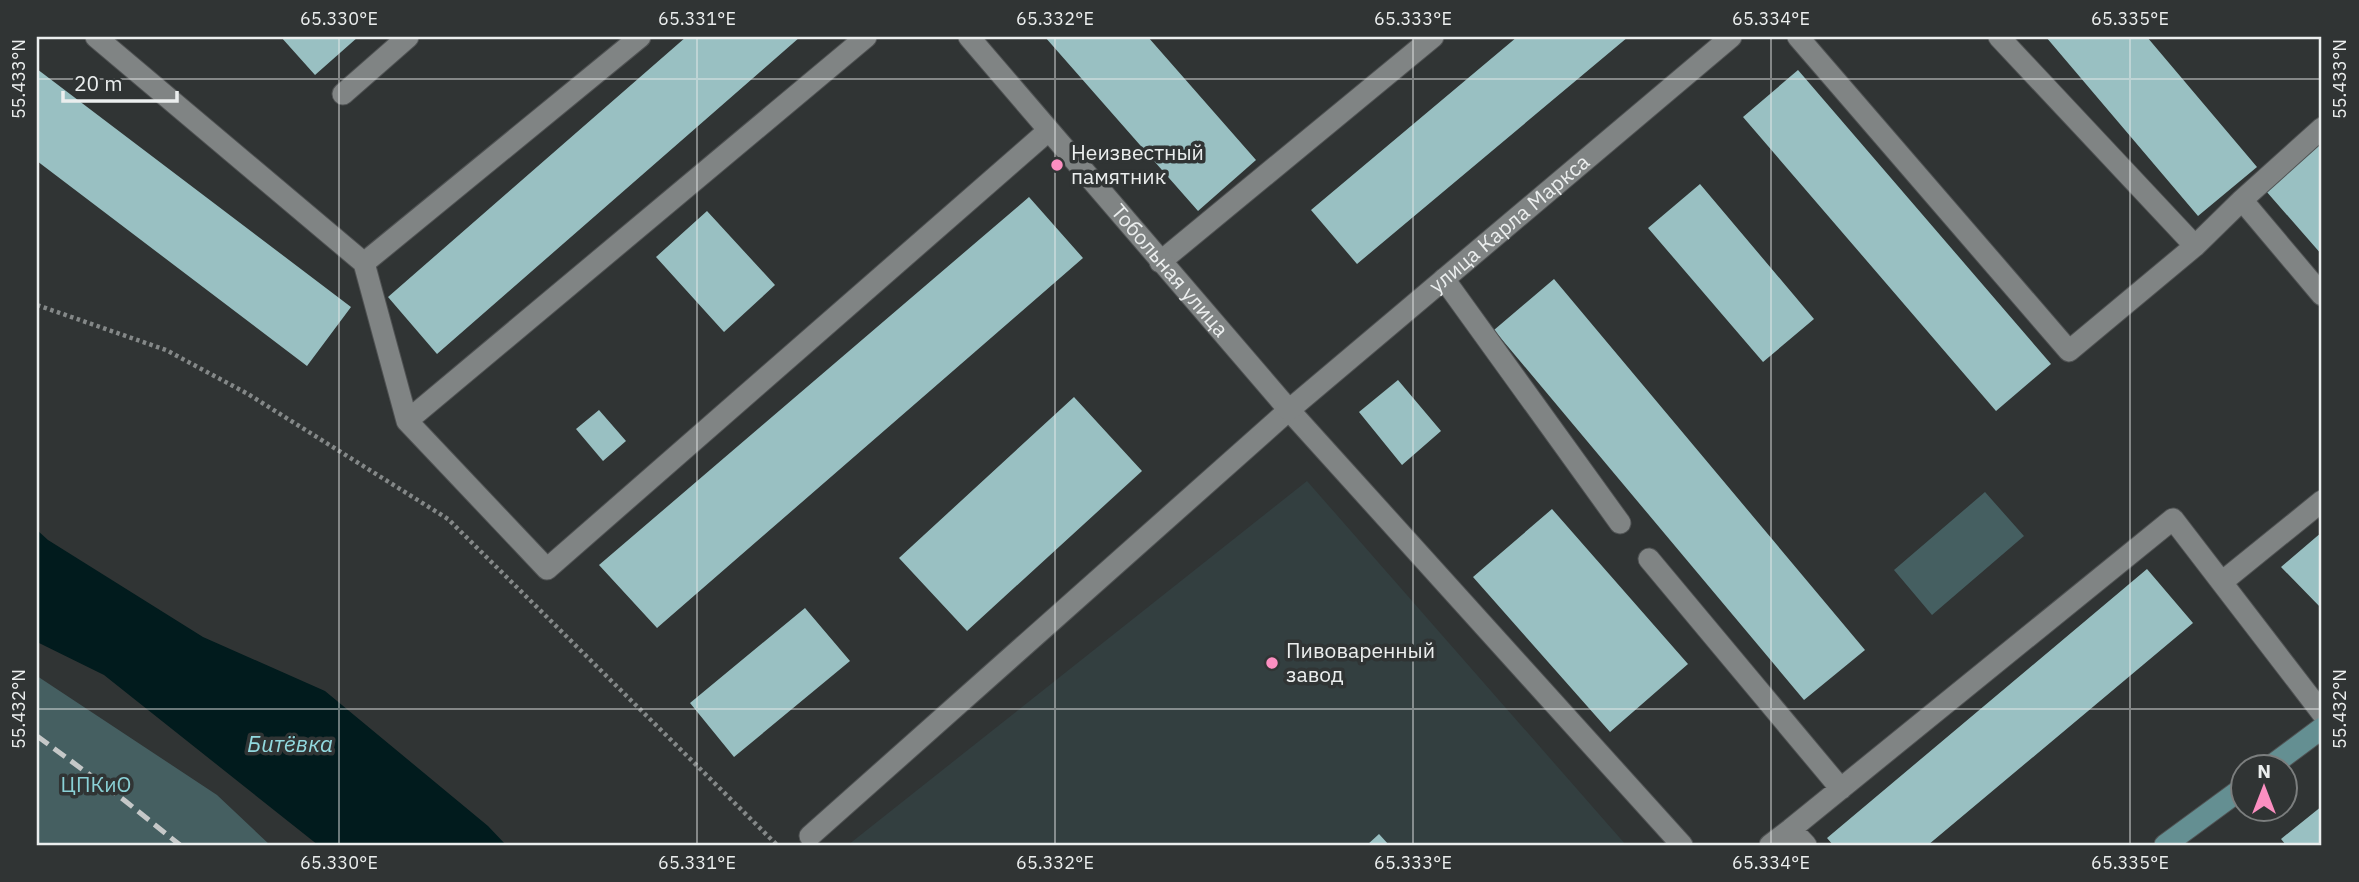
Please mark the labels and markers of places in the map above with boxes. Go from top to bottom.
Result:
place label: Неизвестный памятник [1071,138,1204,190]
marker: Неизвестный памятник [1049,157,1065,173]
place label: Пивоваренный завод [1286,636,1435,688]
marker: Пивоваренный завод [1264,655,1280,671]

